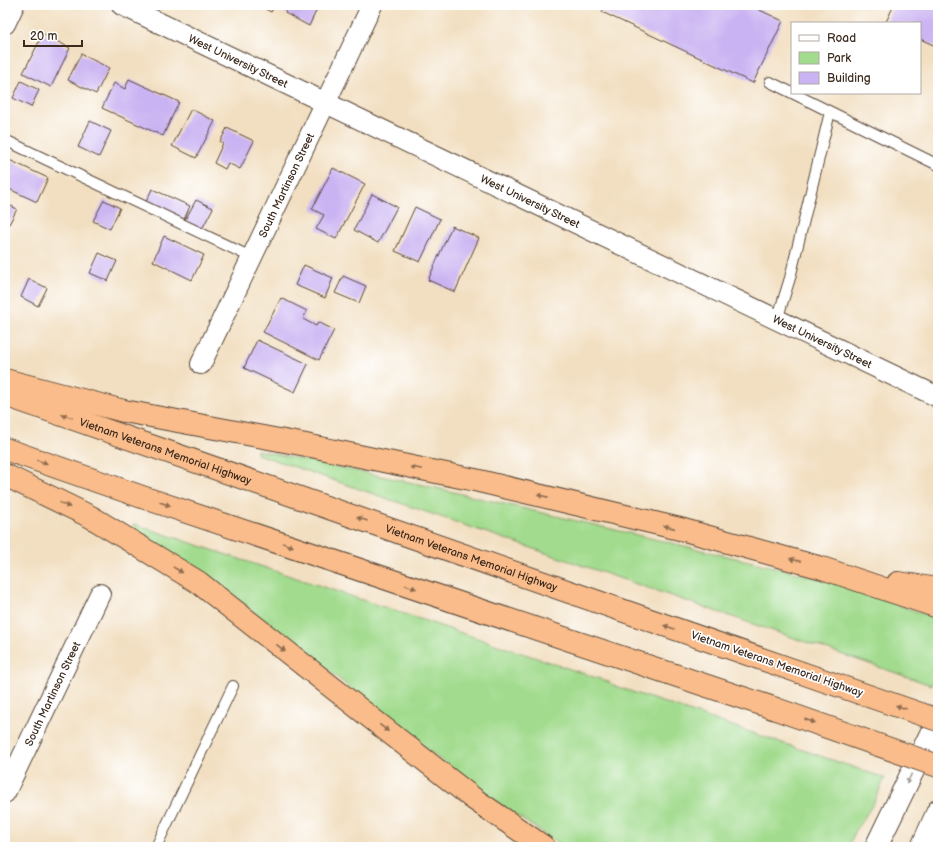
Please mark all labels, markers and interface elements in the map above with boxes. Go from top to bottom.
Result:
scale bar [24,22,82,48]
legend [791,22,921,94]
text: 20 m [30,29,57,44]
street label: West University Street [187,31,291,91]
text: Road [827,31,856,46]
text: Park [827,51,851,66]
text: Building [827,71,871,86]
street label: South Martinson Street [256,130,317,240]
street label: West University Street [479,172,583,231]
street label: West University Street [771,312,875,371]
one-way arrow [61,413,73,419]
street label: Vietnam Veterans Memorial Highway [78,415,253,487]
one-way arrow [36,459,48,465]
one-way arrow [410,464,422,470]
one-way arrow [536,493,549,499]
one-way arrow [159,501,171,507]
one-way arrow [59,502,71,508]
one-way arrow [355,516,367,522]
street label: Vietnam Veterans Memorial Highway [384,522,559,594]
one-way arrow [663,523,675,529]
one-way arrow [282,543,294,549]
one-way arrow [788,557,801,563]
one-way arrow [172,566,184,573]
one-way arrow [406,584,418,590]
one-way arrow [663,624,675,630]
street label: Vietnam Veterans Memorial Highway [689,628,865,700]
street label: South Martinson Street [22,639,83,748]
one-way arrow [276,643,287,652]
one-way arrow [895,704,907,710]
one-way arrow [804,718,816,724]
one-way arrow [378,724,389,732]
one-way arrow [906,773,912,785]

